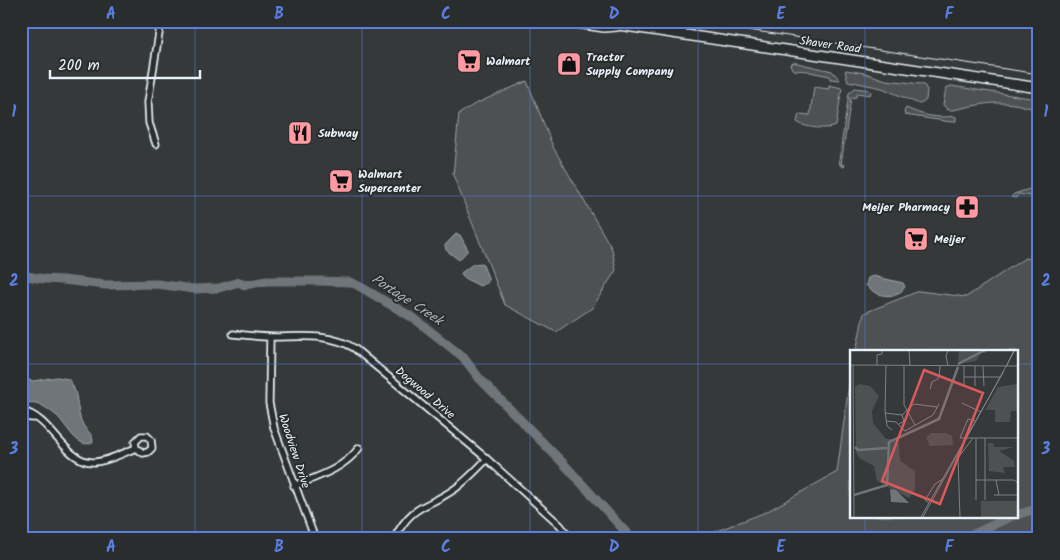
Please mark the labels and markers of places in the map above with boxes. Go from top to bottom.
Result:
supermarket icon: Walmart [456,48,482,74]
place label: Tractor Supply Company [586,48,674,81]
shop icon: Tractor Supply Company [556,51,582,77]
place label: Walmart [486,52,531,71]
restaurant icon: Subway [287,120,313,146]
place label: Subway [318,124,359,143]
place label: Walmart Supercenter [358,165,422,198]
supermarket icon: Walmart Supercenter [328,168,354,194]
pharmacy icon: Meijer Pharmacy [954,194,980,220]
place label: Meijer Pharmacy [862,198,951,217]
supermarket icon: Meijer [903,226,929,252]
place label: Meijer [934,230,966,249]

